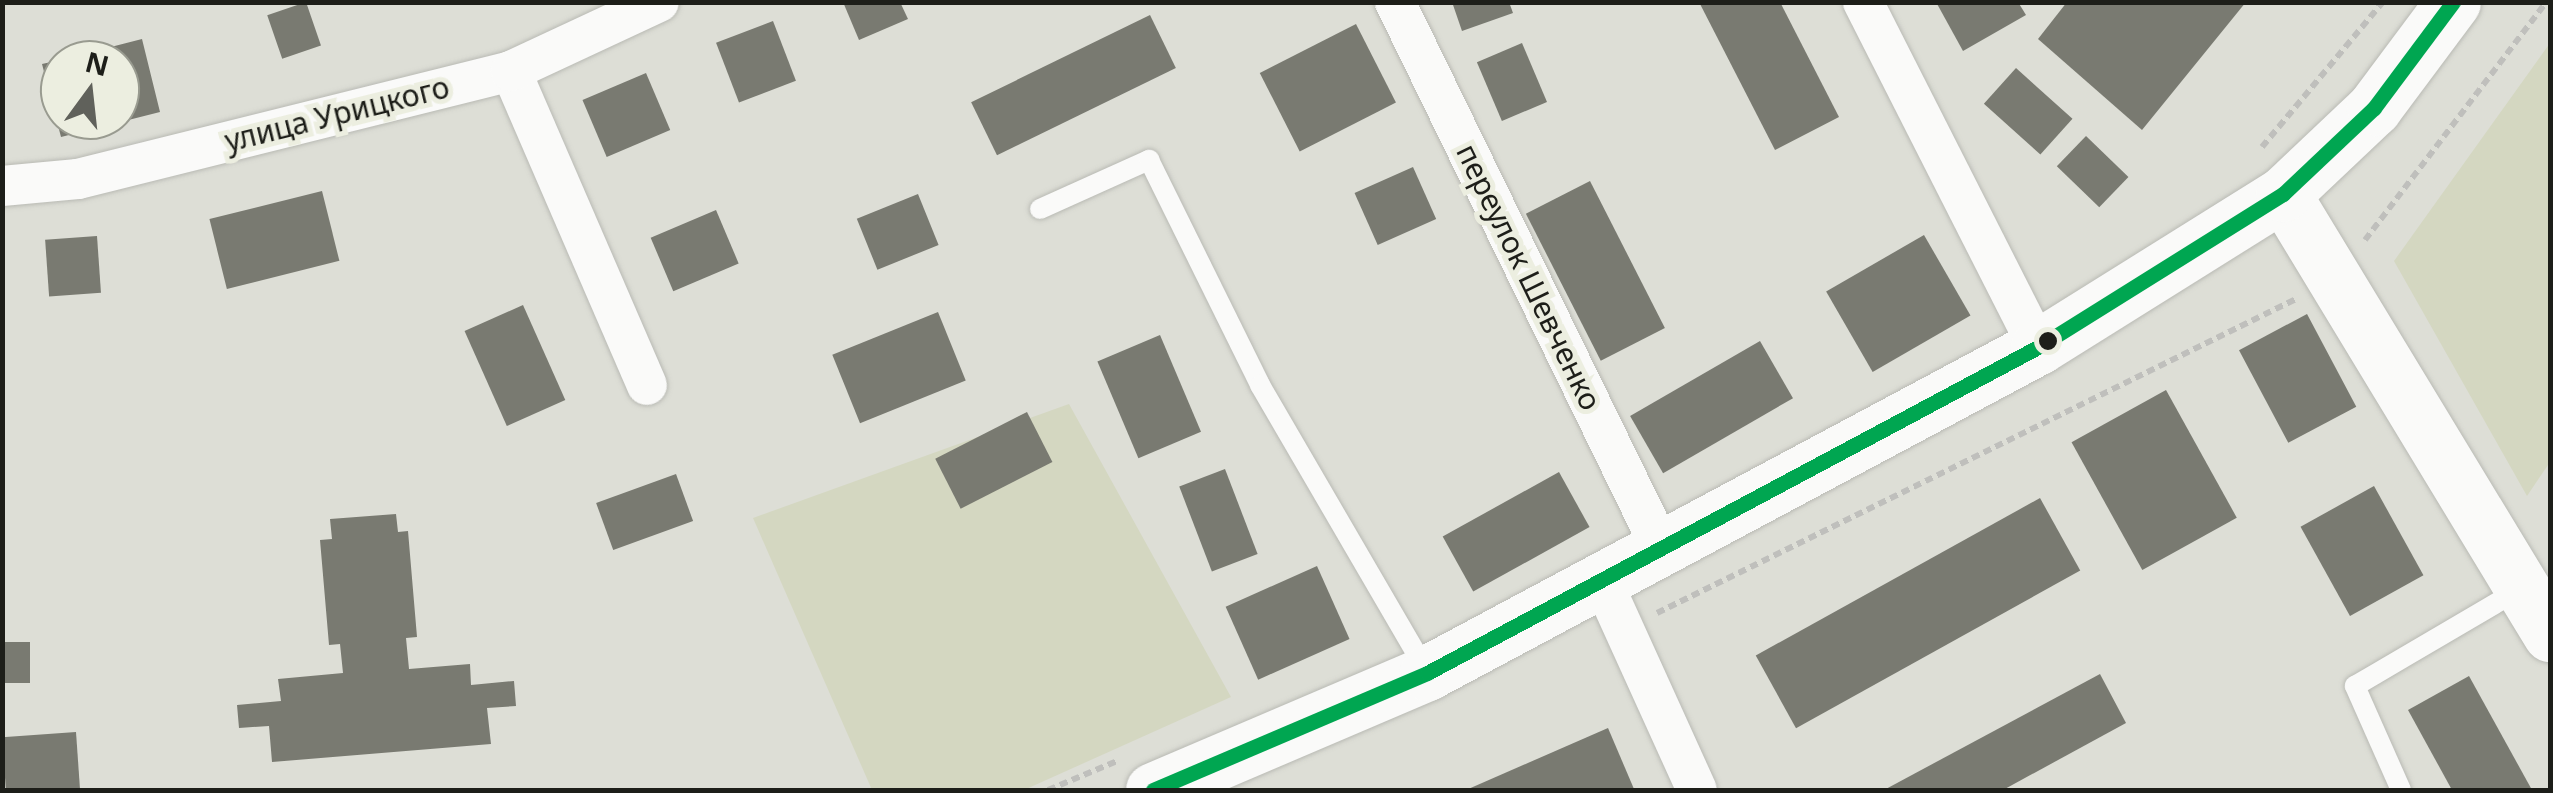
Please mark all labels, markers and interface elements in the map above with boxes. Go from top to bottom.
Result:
north arrow [40,40,140,140]
text: N [81,42,113,84]
street label: улица Урицкого [221,69,453,159]
street label: переулок Шевченко [1449,138,1609,416]
unlabelled marker [2038,331,2058,351]

